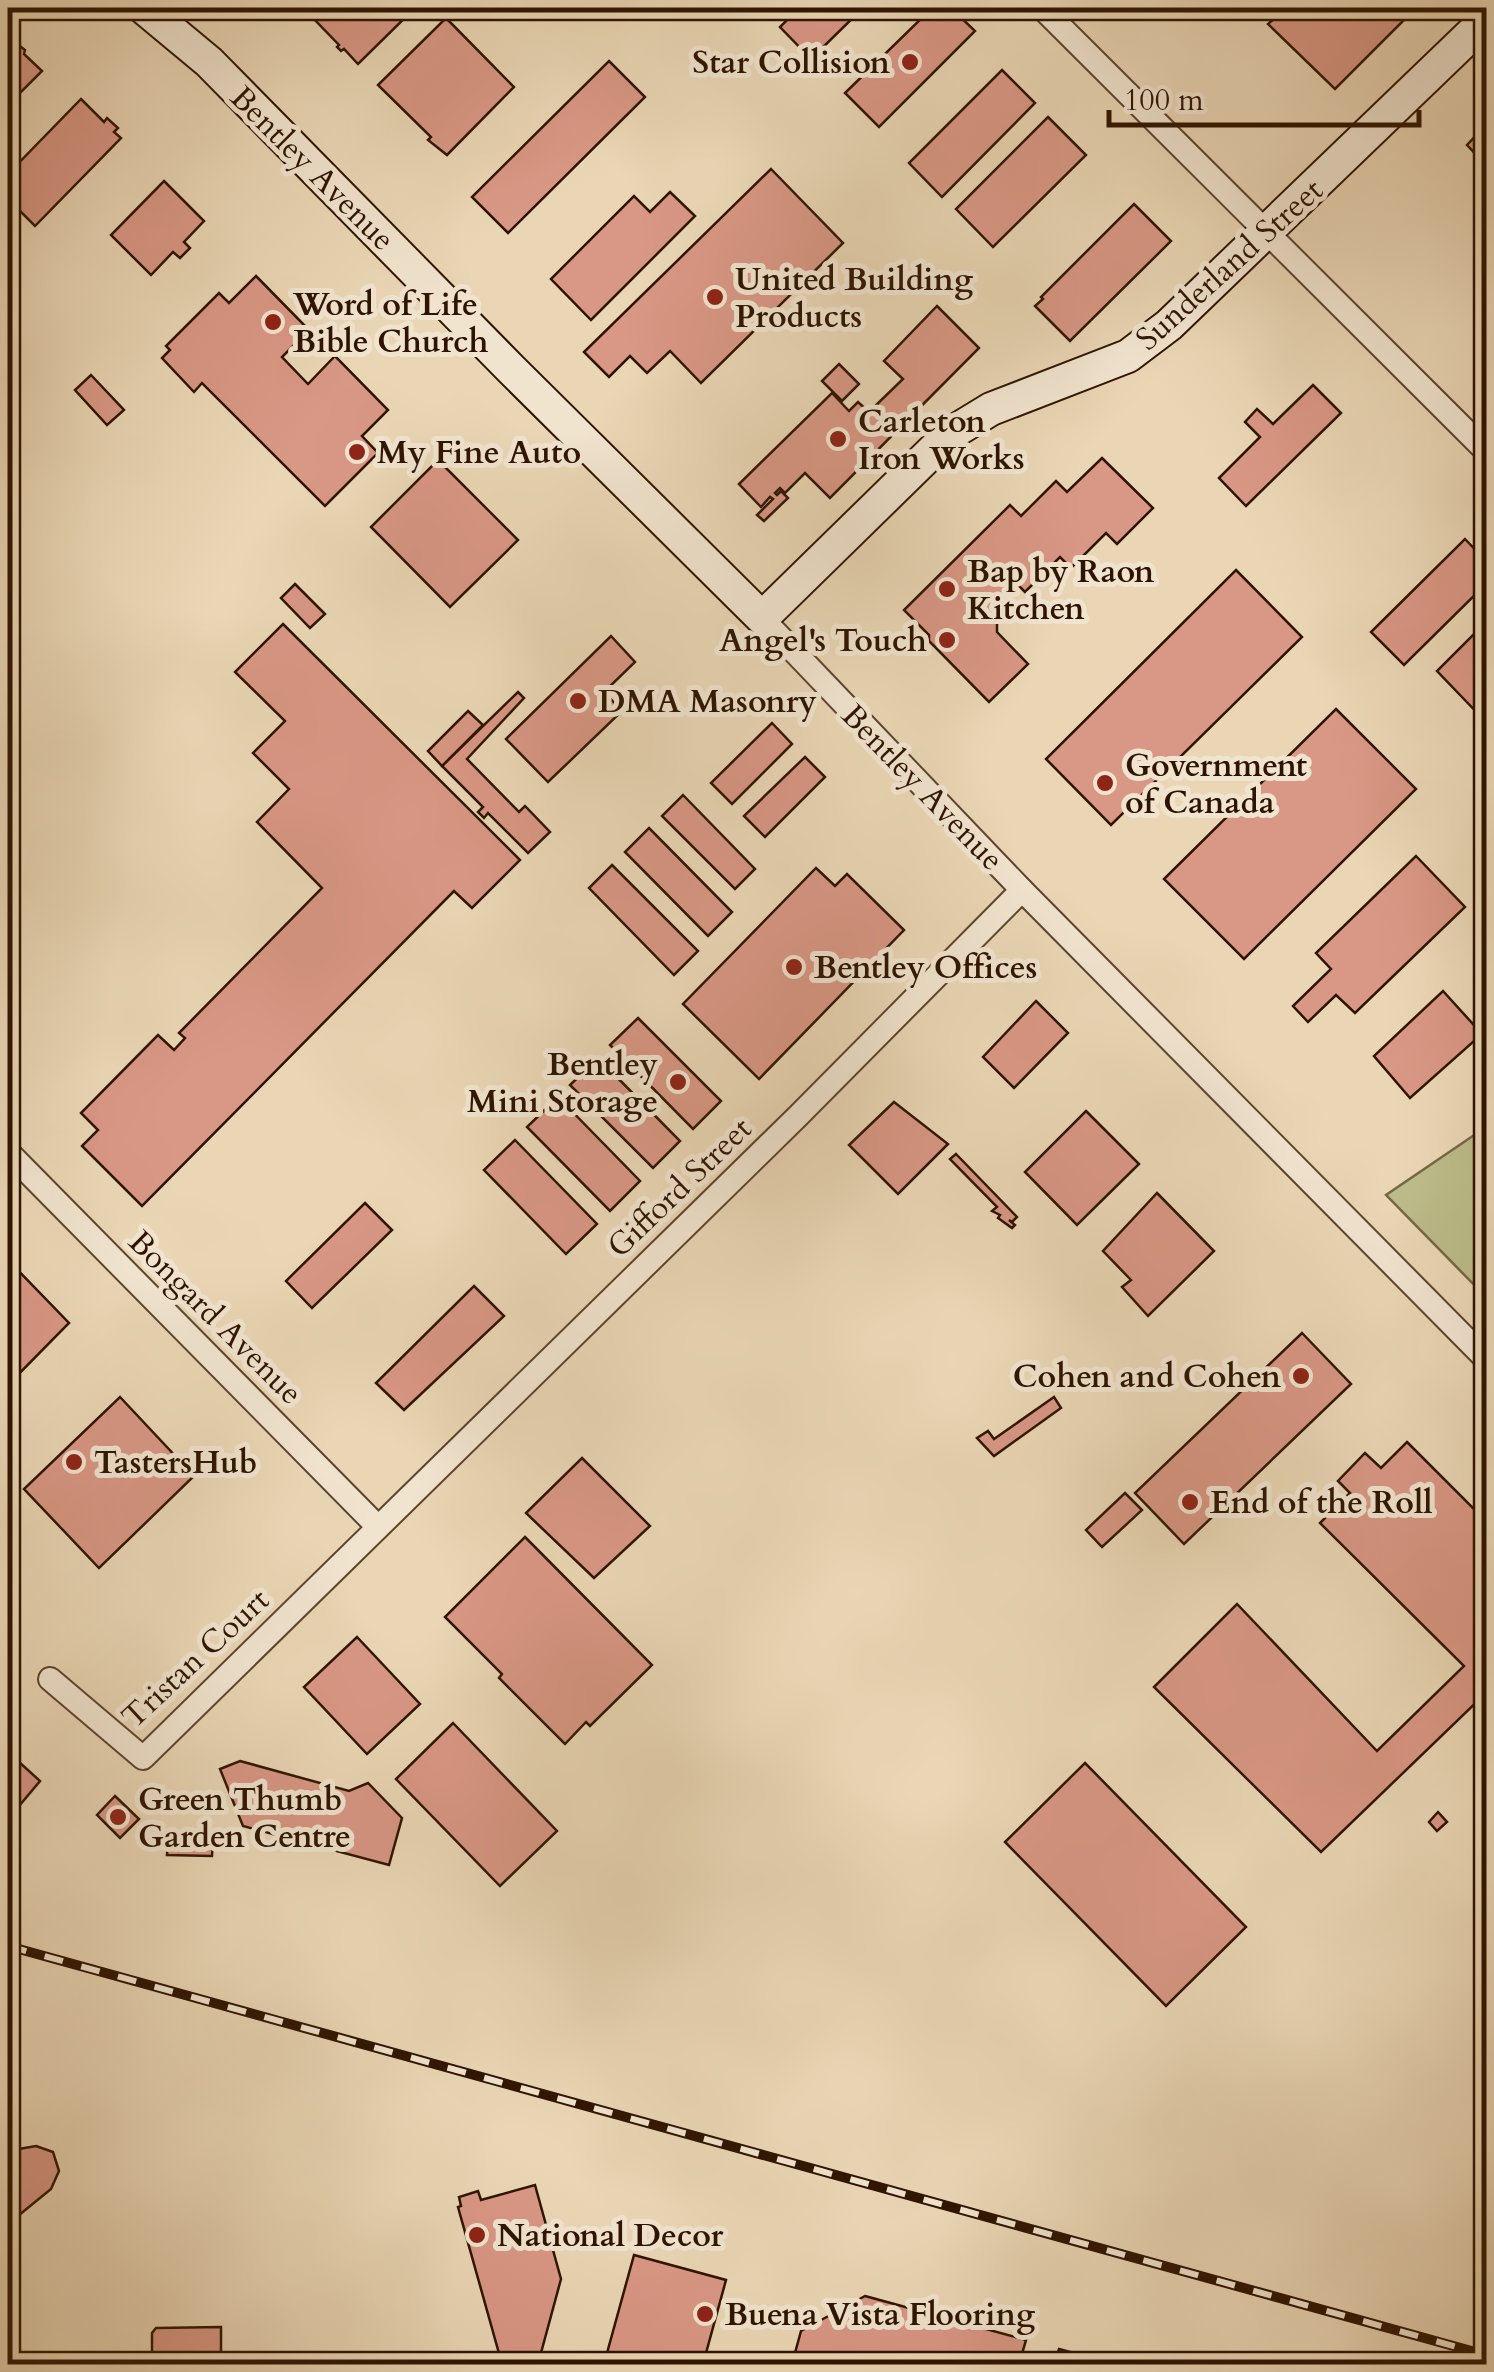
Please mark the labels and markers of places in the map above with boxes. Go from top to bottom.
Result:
place label: Star Collision [692,41,890,85]
marker: Star Collision [899,51,921,73]
place label: United Building Products [735,258,973,339]
place label: Word of Life Bible Church [292,283,489,364]
marker: United Building Products [704,286,726,308]
marker: Word of Life Bible Church [262,311,284,333]
place label: Carleton Iron Works [858,400,1025,481]
marker: Carleton Iron Works [827,428,849,450]
place label: My Fine Auto [377,431,581,475]
marker: My Fine Auto [346,441,368,463]
place label: Bap by Raon Kitchen [967,550,1155,631]
marker: Bap by Raon Kitchen [936,578,958,600]
place label: Angel's Touch [719,619,927,663]
marker: Angel's Touch [936,629,958,651]
place label: DMA Masonry [598,680,817,724]
marker: DMA Masonry [567,690,589,712]
place label: Government of Canada [1125,744,1307,825]
marker: Government of Canada [1094,772,1116,794]
place label: Bentley Offices [814,946,1037,990]
marker: Bentley Offices [783,956,805,978]
place label: Bentley Mini Storage [467,1043,658,1124]
marker: Bentley Mini Storage [667,1071,689,1093]
place label: Cohen and Cohen [1013,1355,1281,1399]
marker: Cohen and Cohen [1290,1365,1312,1387]
place label: TastersHub [94,1441,257,1485]
marker: TastersHub [63,1451,85,1473]
place label: End of the Roll [1210,1481,1433,1525]
marker: End of the Roll [1179,1491,1201,1513]
place label: Green Thumb Garden Centre [138,1778,351,1859]
marker: Green Thumb Garden Centre [107,1806,129,1828]
place label: National Decor [497,2214,724,2258]
marker: National Decor [466,2224,488,2246]
place label: Buena Vista Flooring [725,2293,1035,2337]
marker: Buena Vista Flooring [694,2303,716,2325]

